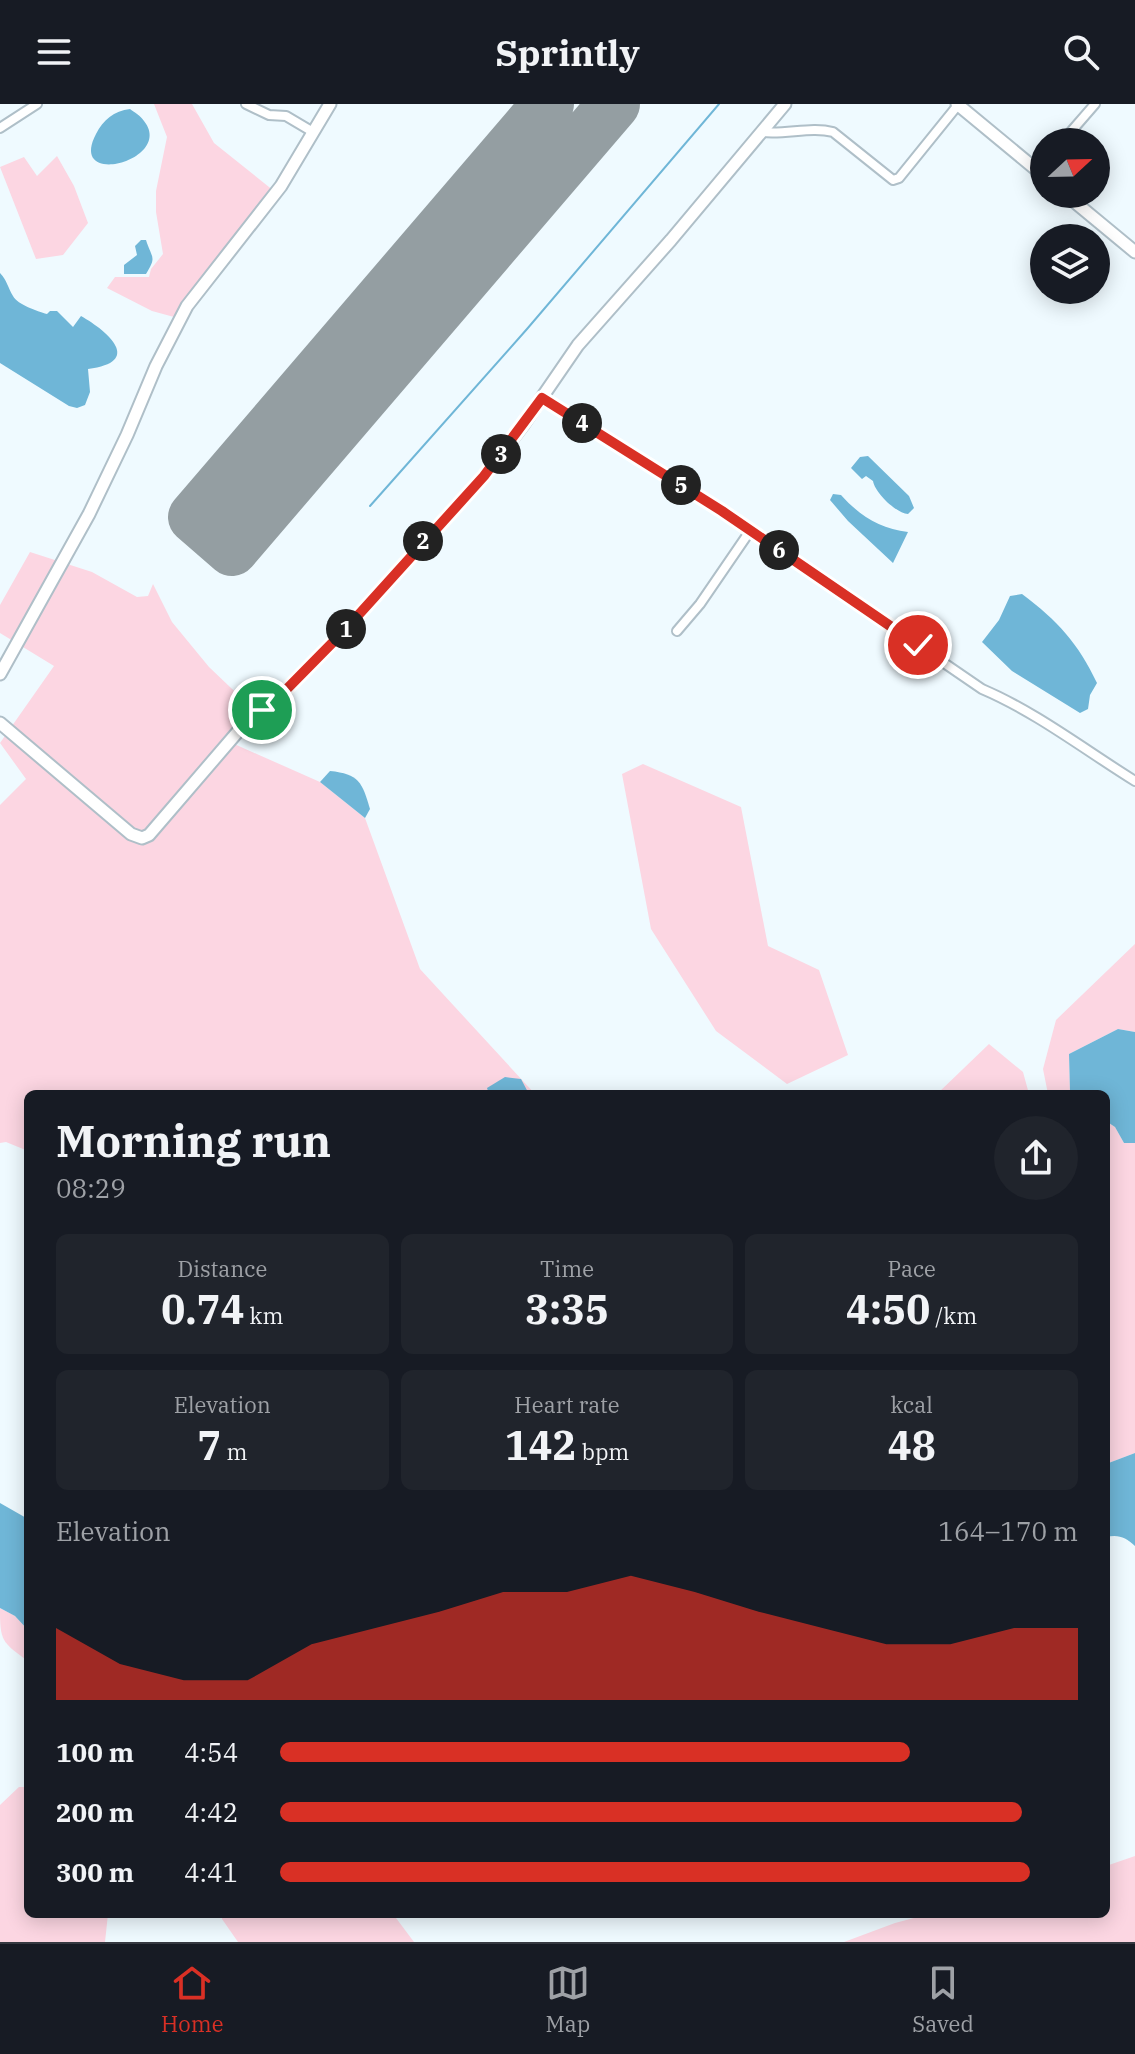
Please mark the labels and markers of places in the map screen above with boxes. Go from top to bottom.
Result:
pin: 4 [562,403,602,443]
pin: 3 [481,434,521,474]
pin: 5 [661,465,701,505]
pin: 2 [403,521,443,561]
pin: 6 [759,530,799,570]
pin: 1 [326,609,366,649]
pin [884,611,952,679]
pin [228,676,296,744]

